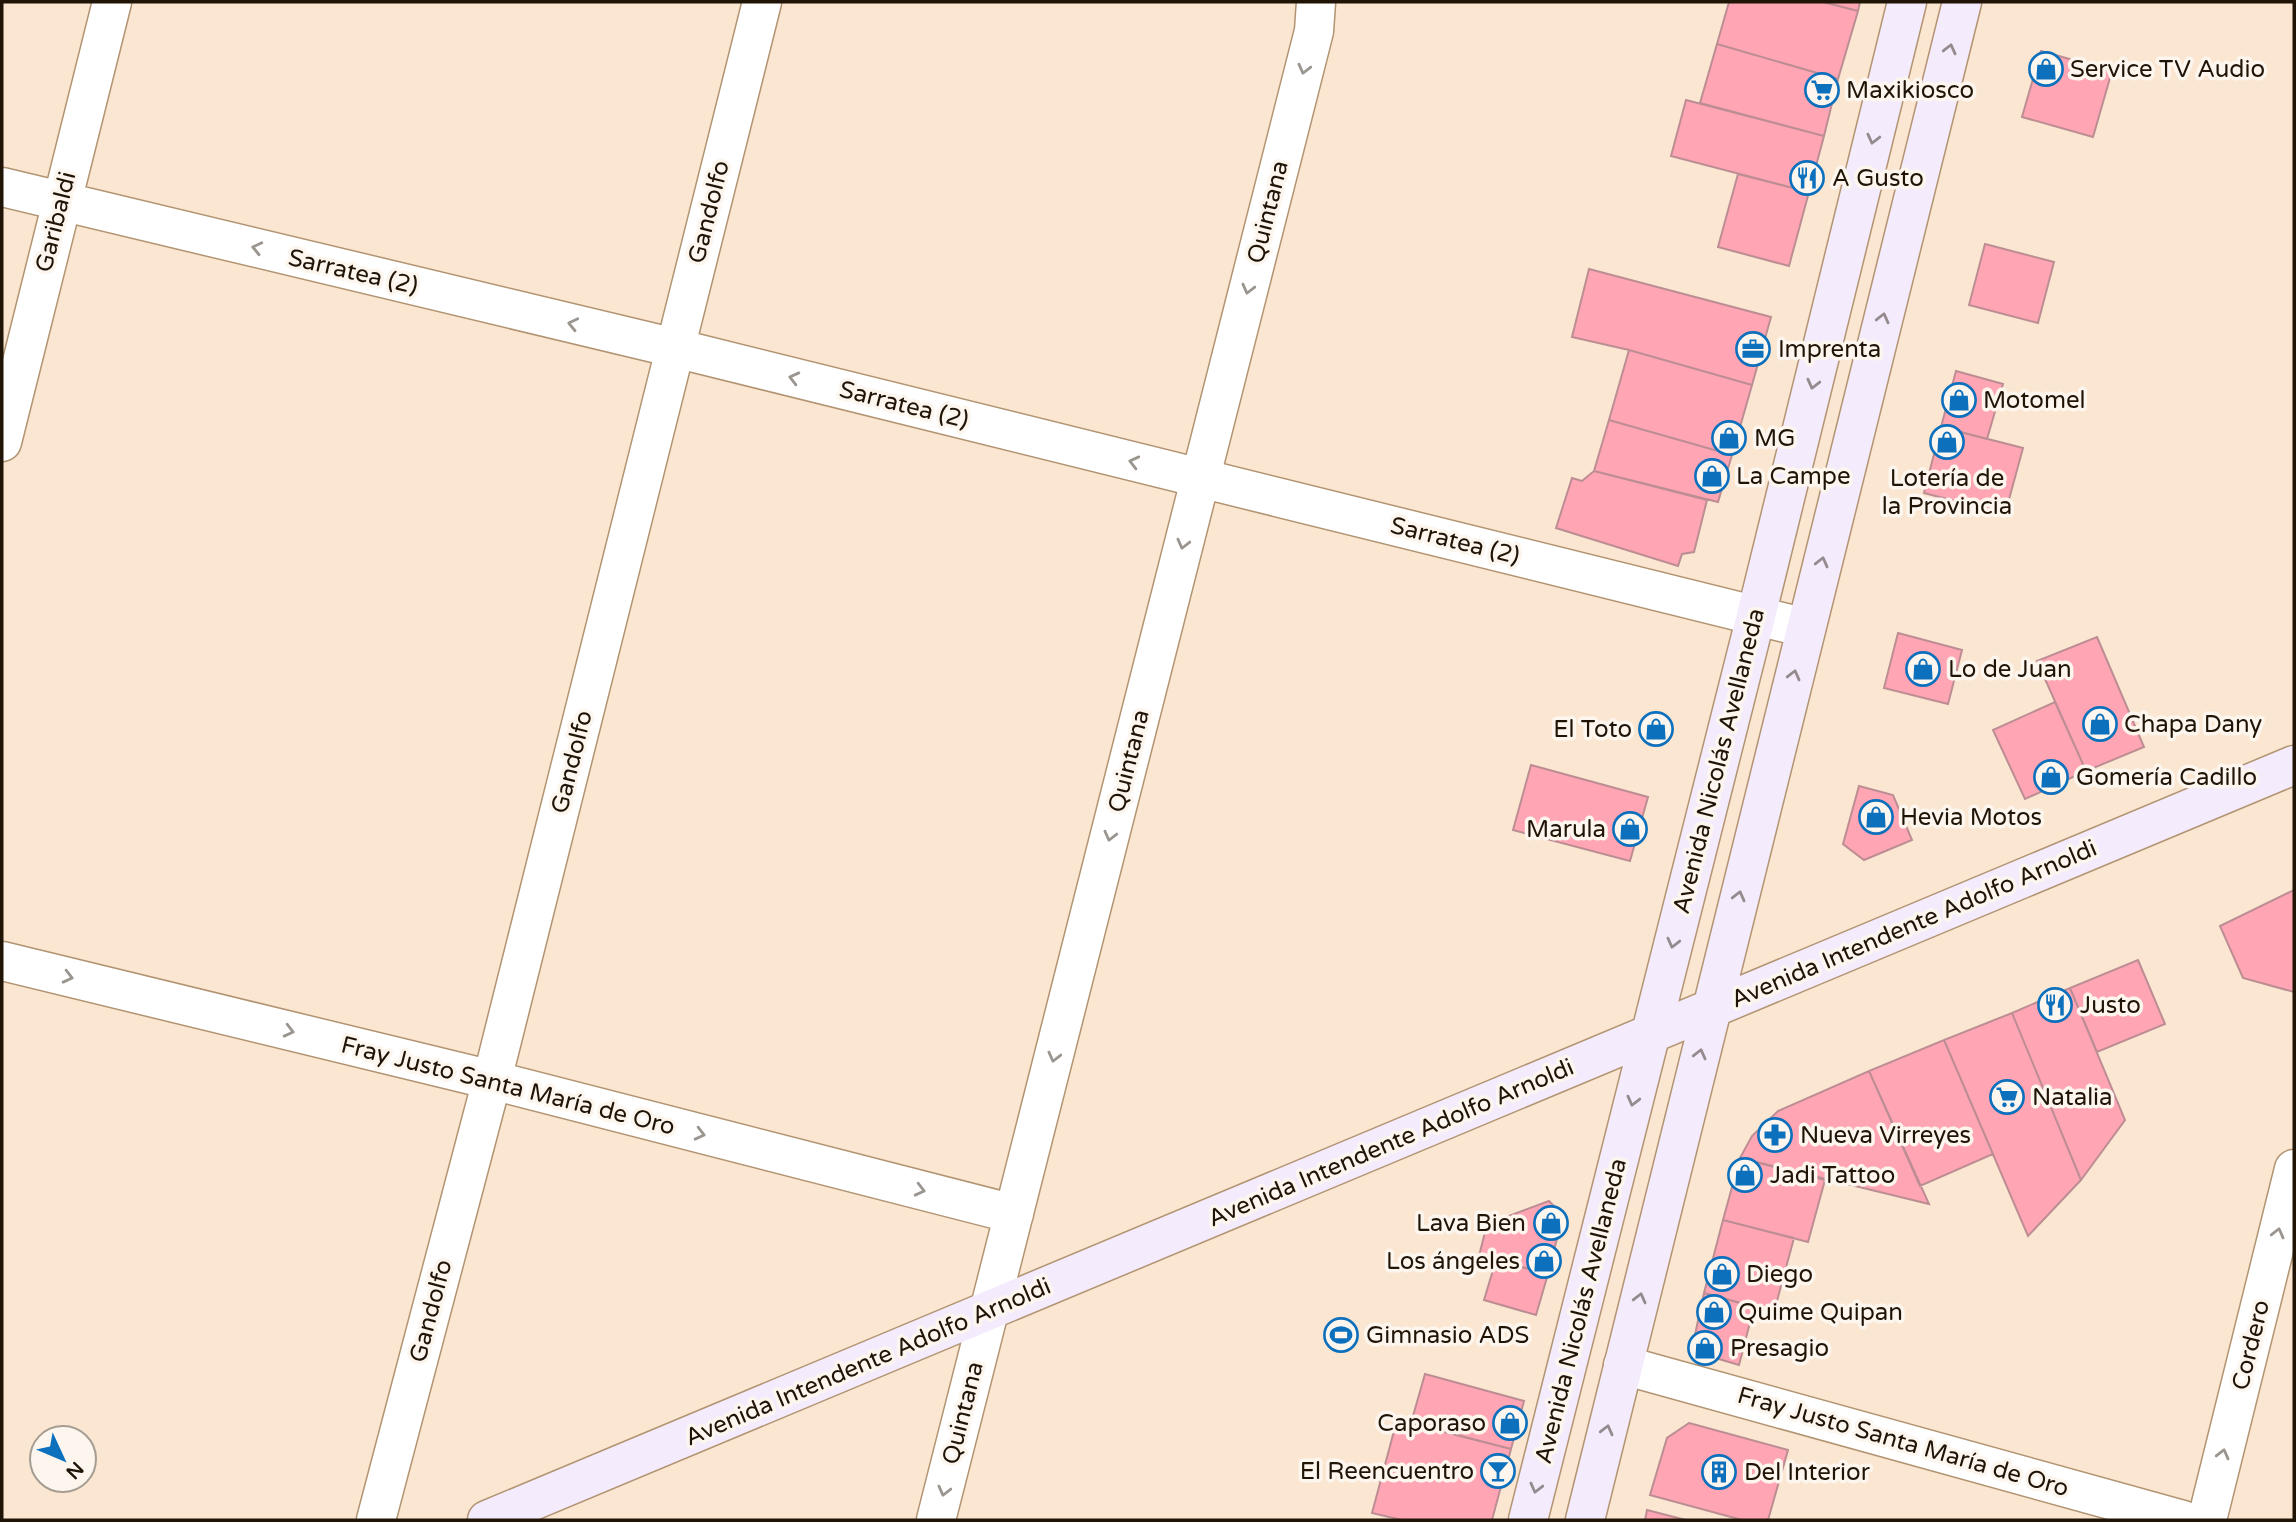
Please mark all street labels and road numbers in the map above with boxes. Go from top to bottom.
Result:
street label: Gandolfo [682,158,736,266]
street label: Quintana [1241,158,1295,266]
street label: Garibaldi [30,169,82,275]
street label: Sarratea (2) [285,243,421,301]
street label: Sarratea (2) [836,375,972,435]
street label: Sarratea (2) [1387,511,1523,571]
street label: Avenida Nicolás Avellaneda [1667,605,1771,917]
street label: Quintana [1102,707,1156,815]
street label: Gandolfo [545,708,599,816]
street label: Avenida Intendente Adolfo Arnoldi [1727,834,2101,1014]
street label: Fray Justo Santa María de Oro [338,1030,678,1142]
street label: Avenida Intendente Adolfo Arnoldi [1204,1053,1578,1233]
street label: Avenida Nicolás Avellaneda [1529,1155,1633,1467]
street label: Gandolfo [403,1257,459,1365]
street label: Avenida Intendente Adolfo Arnoldi [681,1272,1055,1452]
street label: Cordero [2226,1297,2276,1393]
street label: Quintana [936,1359,990,1467]
street label: Fray Justo Santa María de Oro [1734,1381,2072,1503]

